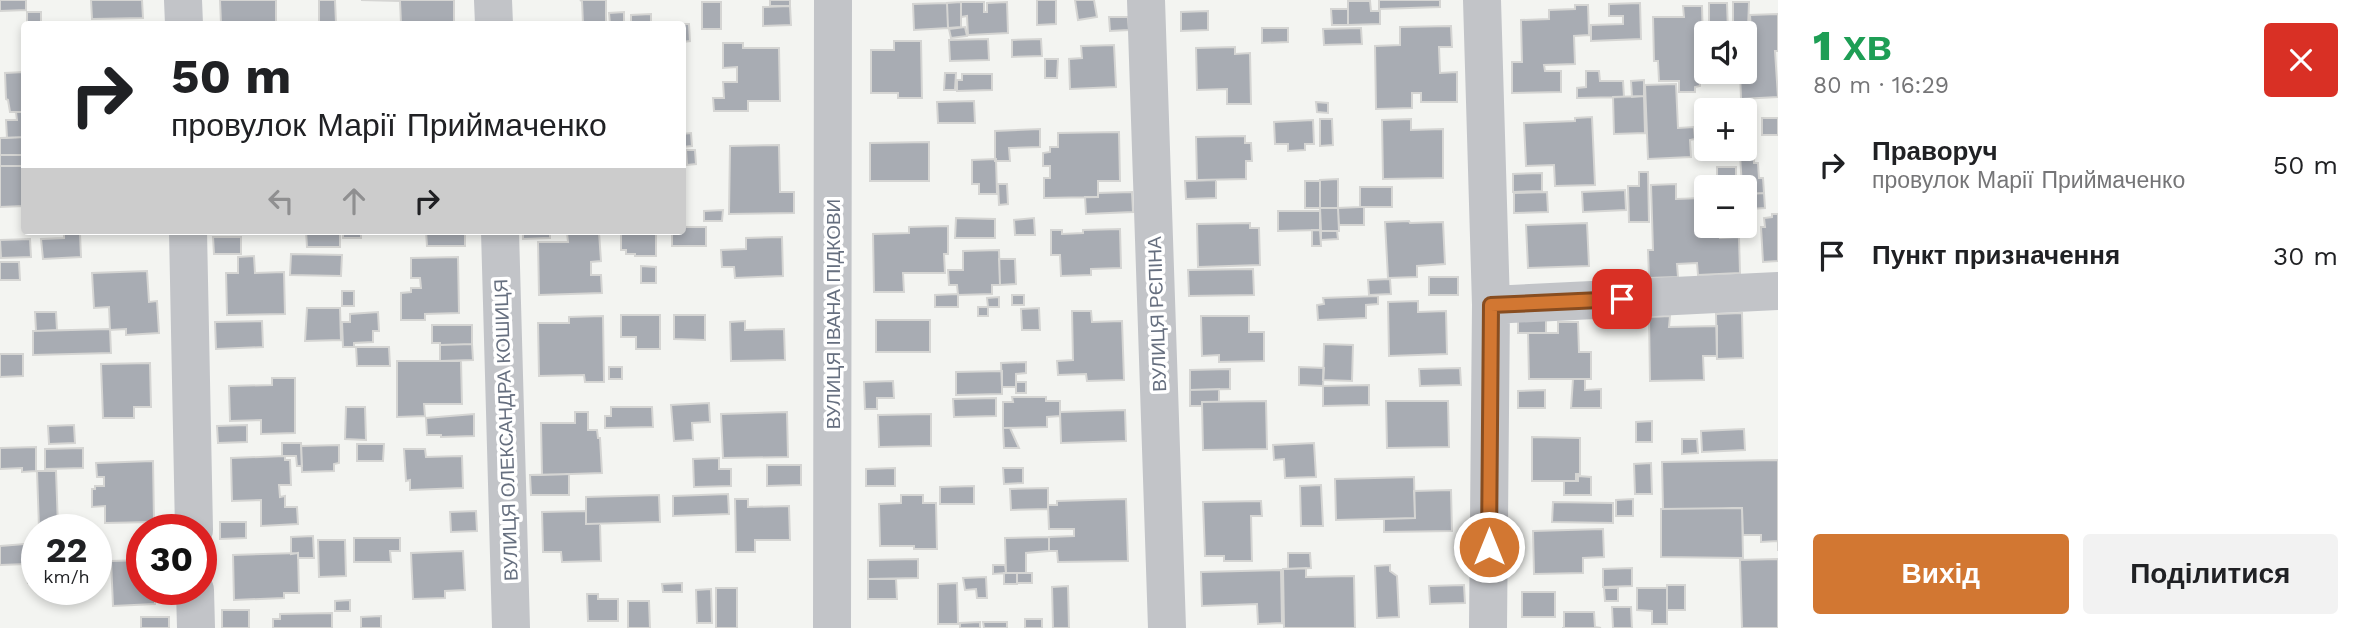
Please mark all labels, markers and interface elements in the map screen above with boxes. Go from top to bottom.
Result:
map controls [1694,21,1757,238]
button: sound [1694,21,1757,84]
text: 1 хв [1813,21,1892,70]
button: close [2264,23,2338,97]
text: 50 m [171,47,291,105]
icon: right [56,49,147,140]
text: 80 m · 16:29 [1813,72,1949,99]
button: + [1694,98,1757,161]
text: провулок Марії Приймаченко [171,106,607,144]
text: Праворуч [1872,136,1998,166]
icon: right [1813,146,1851,184]
text: 50 m [2273,150,2338,180]
text: провулок Марії Приймаченко [1872,167,2185,194]
button: − [1694,175,1757,238]
icon: left [262,182,300,220]
icon: ahead [335,182,373,220]
icon: right [408,182,446,220]
street label: ВУЛИЦЯ ІВАНА ПІДКОВИ [822,199,845,429]
street label: ВУЛИЦЯ РЄПІНА [1143,236,1171,392]
icon: arrive [1813,237,1851,275]
text: Пункт призначення [1872,240,2120,270]
text: 30 m [2273,241,2338,271]
pin [1592,269,1652,329]
street label: ВУЛИЦЯ ОЛЕКСАНДРА КОШИЦЯ [489,279,523,581]
icon: arrive [1603,280,1641,318]
position arrow [1452,510,1526,584]
speed limit sign: 30 [126,514,217,605]
text: 22 [46,529,87,571]
button: Вихід [1813,534,2069,614]
button: Поділитися [2083,534,2338,614]
text: km/h [43,566,90,587]

